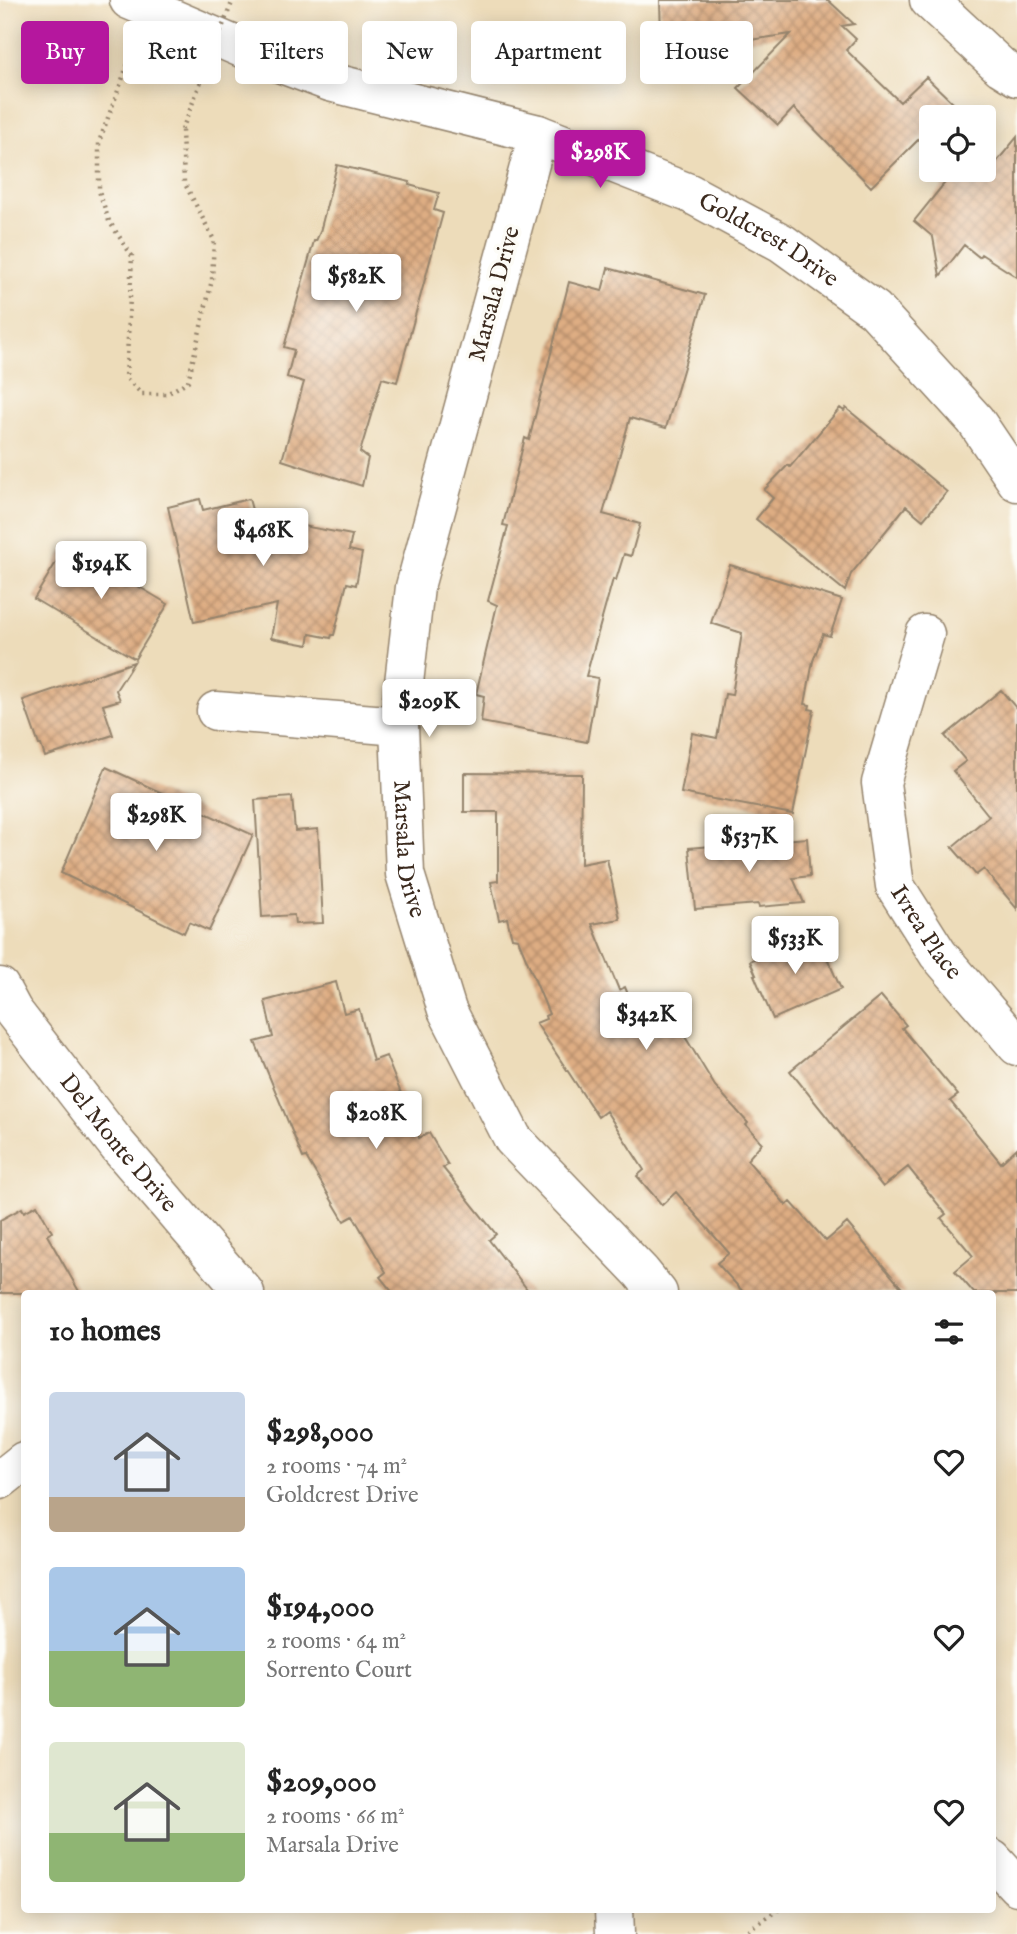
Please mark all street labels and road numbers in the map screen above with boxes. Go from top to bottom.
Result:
street label: Goldcrest Drive [693,185,845,294]
street label: Marsala Drive [462,223,528,365]
street label: Marsala Drive [386,780,433,921]
street label: Ivrea Place [883,879,969,986]
street label: Del Monte Drive [52,1067,184,1219]

